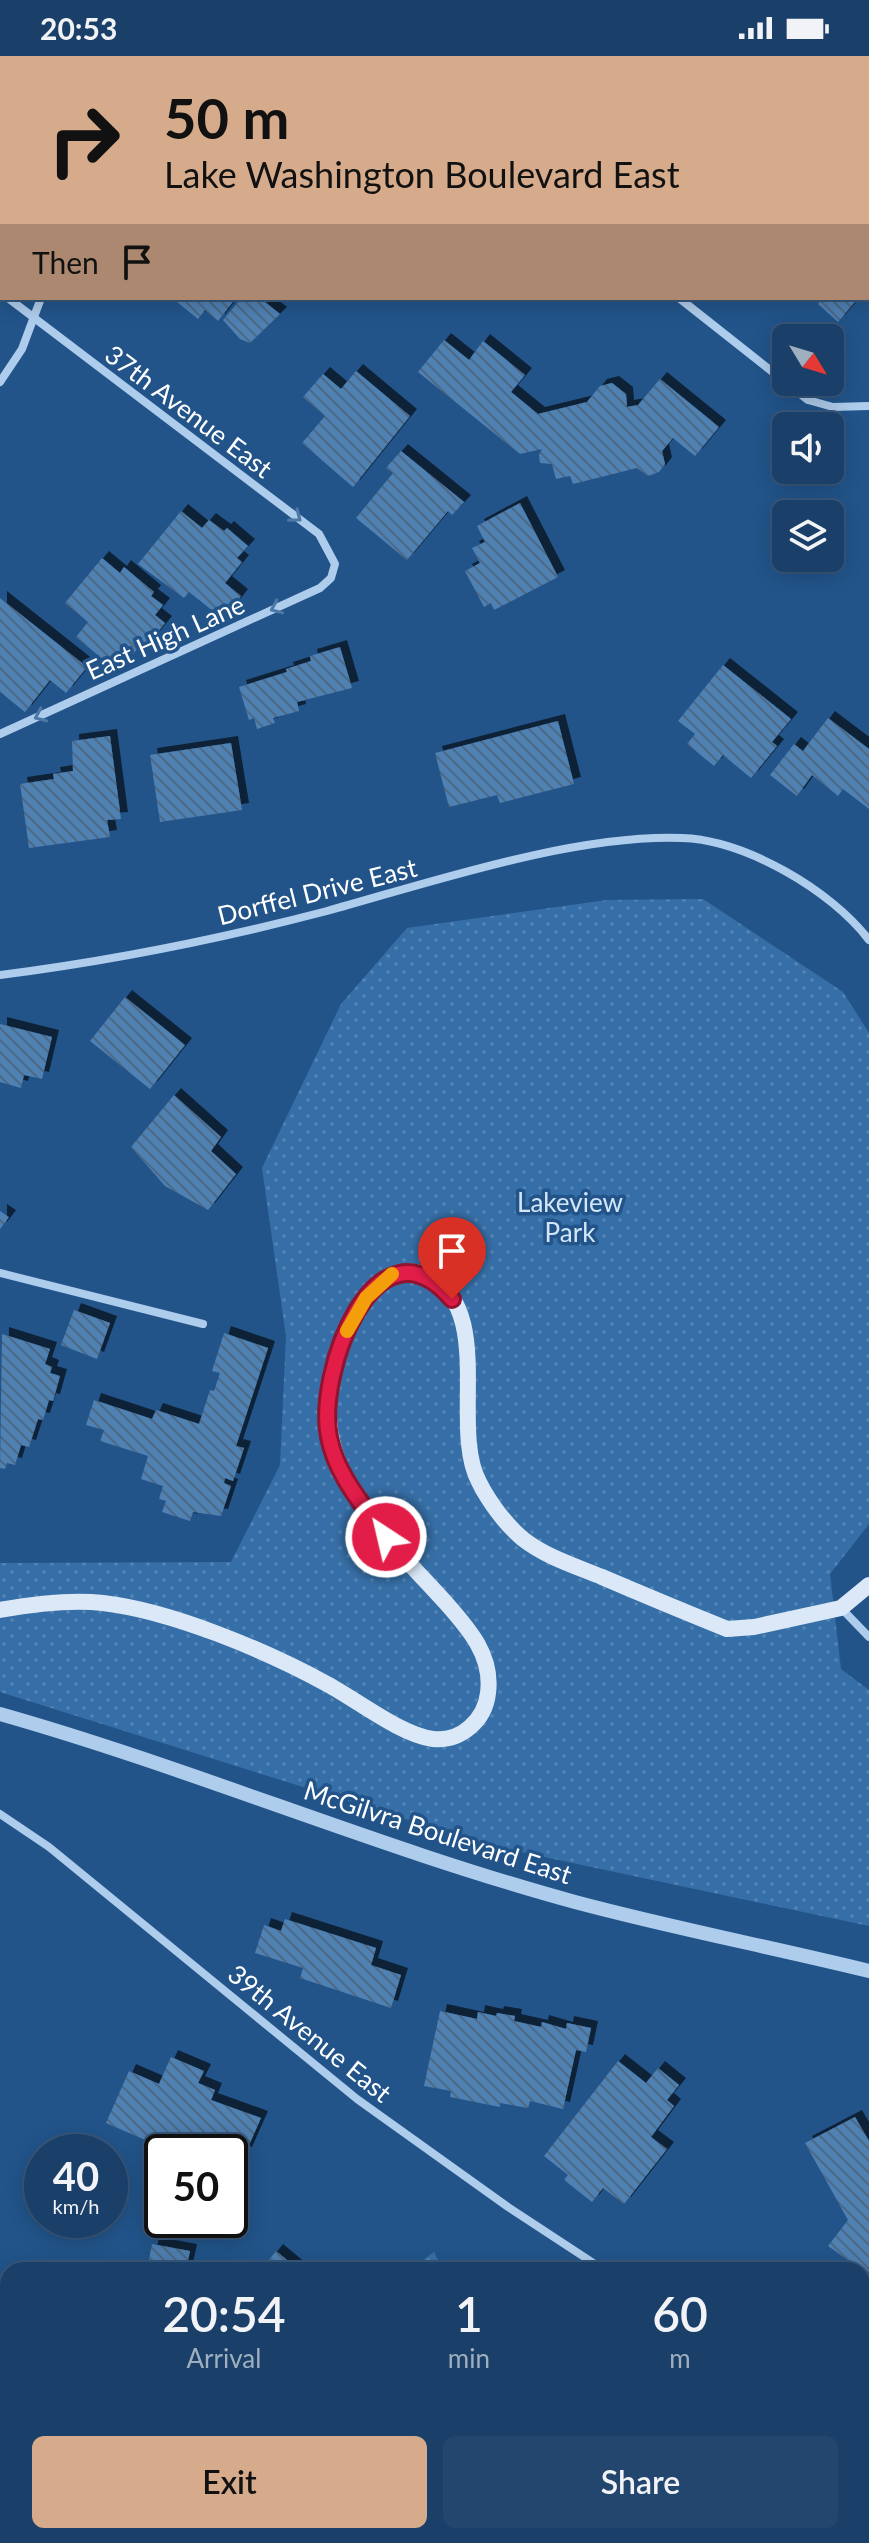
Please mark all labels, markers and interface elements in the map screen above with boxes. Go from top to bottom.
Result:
text: 20:53 [40,10,117,46]
text: 50 m [164,84,289,151]
icon: right [32,88,136,192]
text: Lake Washington Boulevard East [164,152,680,196]
icon: arrive [115,240,159,284]
text: Then [32,244,99,280]
north arrow [772,324,844,396]
map controls [772,324,844,572]
street label: 37th Avenue East [99,338,279,485]
button: sound [772,412,844,484]
button: layers [772,500,844,572]
one-way arrow [288,507,302,521]
street label: East High Lane [81,588,249,686]
one-way arrow [270,598,285,614]
one-way arrow [33,706,48,722]
street label: Dorffel Drive East [214,851,421,931]
park label: Lakeview Park [517,1186,623,1248]
pin [418,1217,486,1299]
icon: arrive [430,1229,474,1273]
position arrow [344,1495,428,1579]
street label: McGilvra Boulevard East [300,1774,576,1891]
street label: 39th Avenue East [222,1957,399,2109]
speed limit sign: 50 [144,2134,248,2238]
text: 40 [53,2152,99,2200]
text: km/h [53,2194,99,2218]
text: 20:54 [162,2285,286,2342]
text: 1 [455,2285,483,2342]
text: 60 [652,2285,708,2342]
text: Arrival [186,2342,261,2374]
text: min [448,2342,490,2374]
text: m [669,2342,691,2374]
button: Exit [32,2436,427,2528]
button: Share [443,2436,838,2528]

